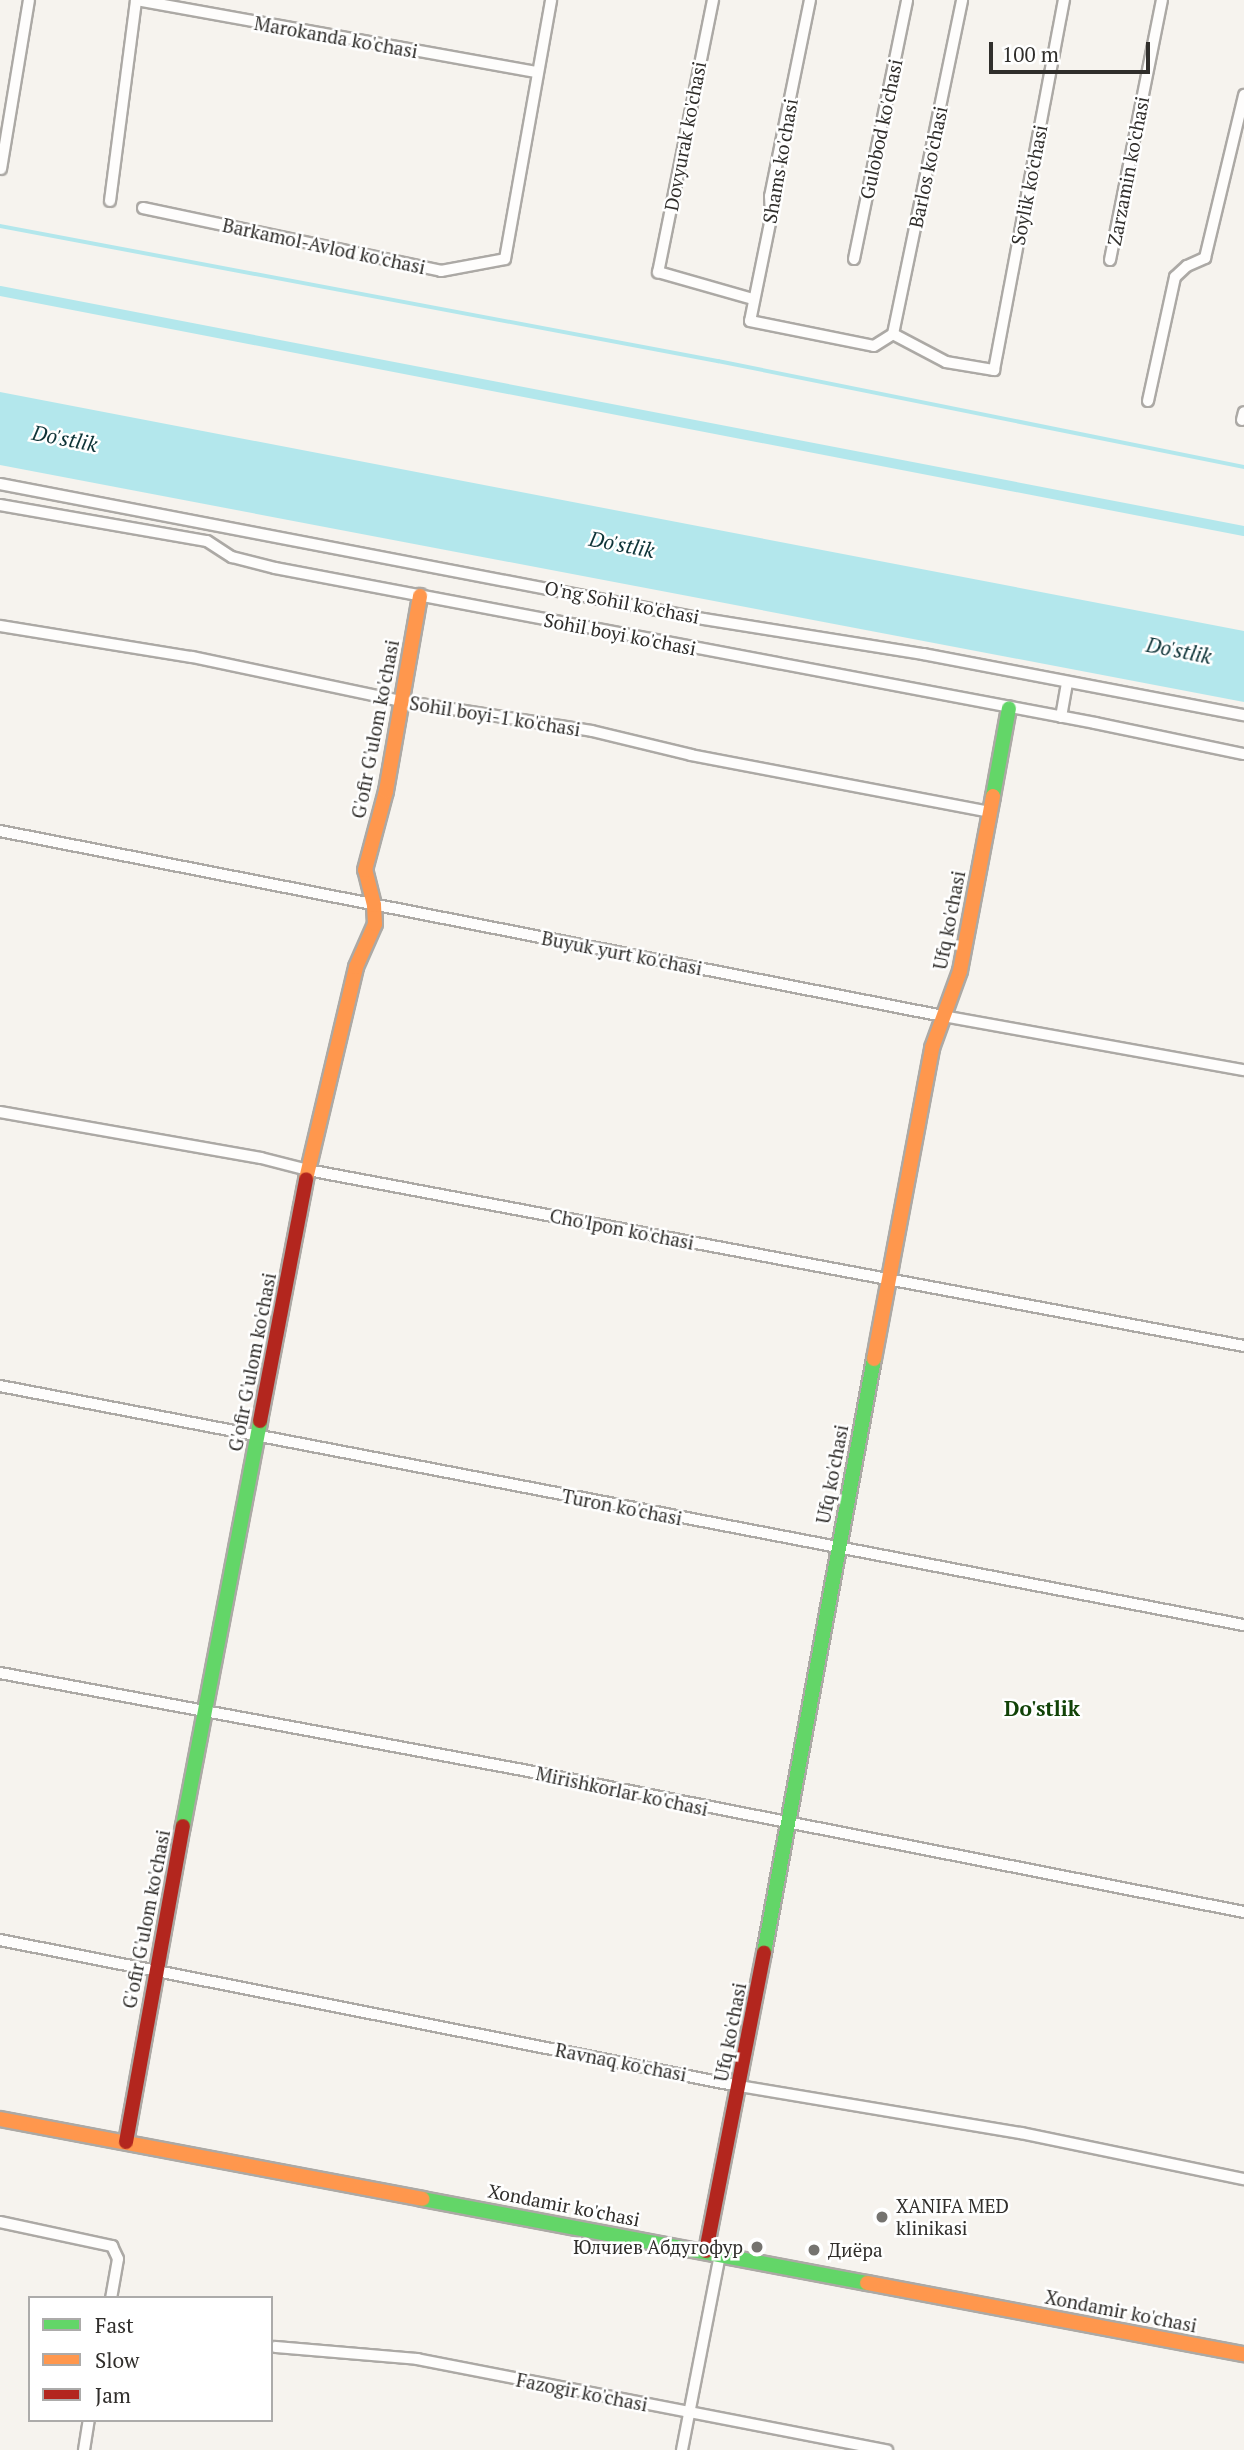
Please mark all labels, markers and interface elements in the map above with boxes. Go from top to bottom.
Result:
street label: Marokanda ko'chasi [252,11,420,63]
scale bar [992,28,1153,72]
text: 100 m [1002,40,1059,68]
street label: Gulobod ko'chasi [855,57,907,201]
street label: Dovyurak ko'chasi [659,59,711,213]
street label: Zarzamin ko'chasi [1102,94,1154,248]
street label: Shams ko'chasi [758,97,802,225]
street label: Barlos ko'chasi [904,104,952,230]
street label: Soylik ko'chasi [1006,123,1052,247]
street label: Barkamol-Avlod ko'chasi [220,213,428,279]
water label: Do'stlik [30,419,100,457]
water label: Do'stlik [587,525,657,563]
street label: O'ng Sohil ko'chasi [543,576,701,628]
street label: Sohil boyi ko'chasi [542,608,698,660]
water label: Do'stlik [1144,631,1214,669]
street label: G'ofir G'ulom ko'chasi [346,638,404,820]
street label: Sohil boyi-1 ko'chasi [408,691,582,741]
street label: Ufq ko'chasi [928,869,970,971]
street label: Buyuk yurt ko'chasi [540,926,704,980]
street label: Cho'lpon ko'chasi [548,1204,696,1254]
street label: G'ofir G'ulom ko'chasi [223,1271,281,1453]
street label: Ufq ko'chasi [811,1423,853,1525]
street label: Turon ko'chasi [560,1484,684,1530]
district label: Do'stlik [1004,1695,1080,1721]
street label: Mirishkorlar ko'chasi [534,1762,710,1820]
street label: G'ofir G'ulom ko'chasi [117,1828,175,2010]
street label: Ufq ko'chasi [709,1981,751,2083]
street label: Ravnaq ko'chasi [553,2038,689,2086]
street label: Xondamir ko'chasi [486,2179,642,2231]
place label: XANIFA MED klinikasi [896,2195,1009,2239]
marker: XANIFA MED klinikasi [874,2209,890,2225]
place label: Юлчиев Абдугофур [573,2236,743,2258]
marker: Юлчиев Абдугофур [749,2239,765,2255]
place label: Диёра [828,2239,883,2261]
marker: Диёра [806,2242,822,2258]
street label: Xondamir ko'chasi [1043,2285,1199,2337]
legend [28,2296,273,2422]
text: Fast [95,2311,134,2339]
text: Slow [95,2346,139,2374]
street label: Fazogir ko'chasi [514,2368,650,2416]
text: Jam [95,2381,131,2409]

